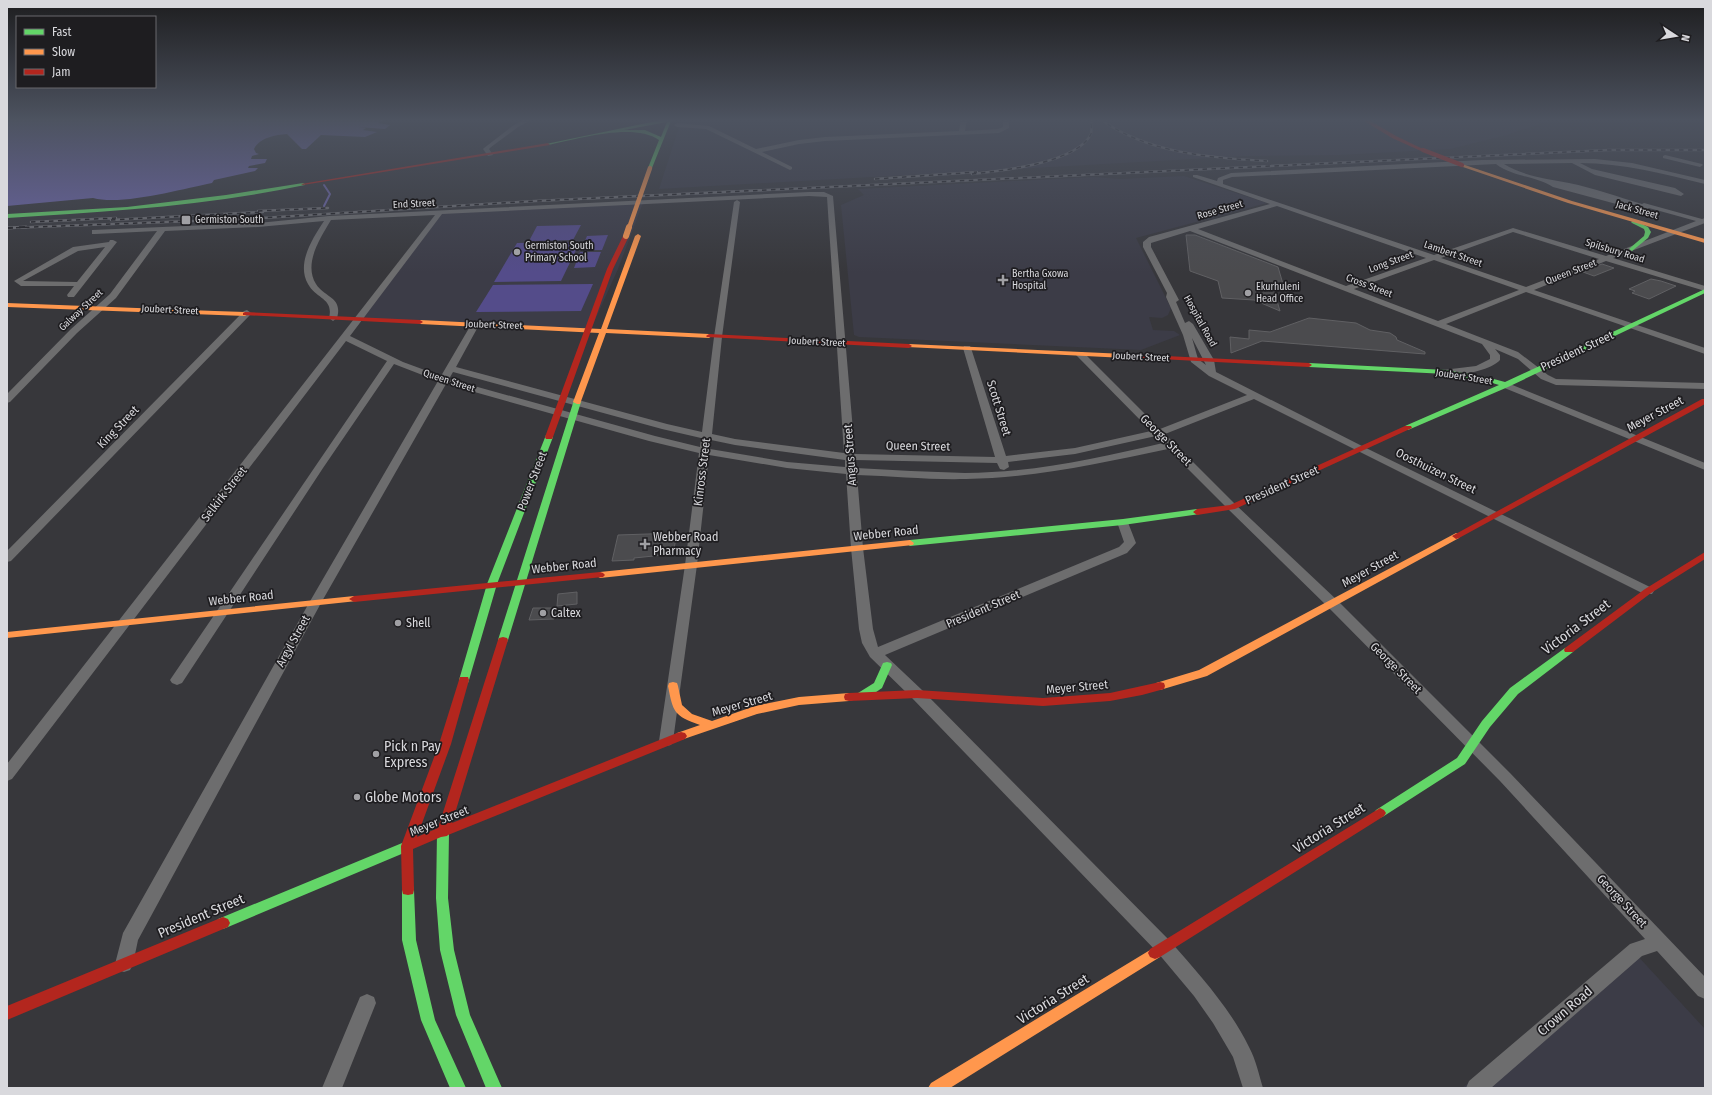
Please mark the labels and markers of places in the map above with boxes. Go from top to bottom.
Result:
marker: Germiston South [180,214,192,226]
place label: Germiston South [195,214,264,226]
place label: Germiston South Primary School [525,240,594,264]
marker: Germiston South Primary School [512,247,522,257]
place label: Bertha Gxowa Hospital [1012,268,1068,292]
marker: Bertha Gxowa Hospital [997,274,1009,286]
place label: Ekurhuleni Head Office [1256,281,1303,305]
marker: Ekurhuleni Head Office [1243,288,1253,298]
place label: Webber Road Pharmacy [653,530,718,558]
marker: Webber Road Pharmacy [640,539,650,549]
place label: Caltex [551,606,581,620]
marker: Caltex [538,608,548,618]
place label: Shell [406,616,431,630]
marker: Shell [393,618,403,628]
place label: Pick n Pay Express [384,738,442,771]
marker: Pick n Pay Express [371,749,381,759]
place label: Globe Motors [365,789,441,806]
marker: Globe Motors [352,792,362,802]

